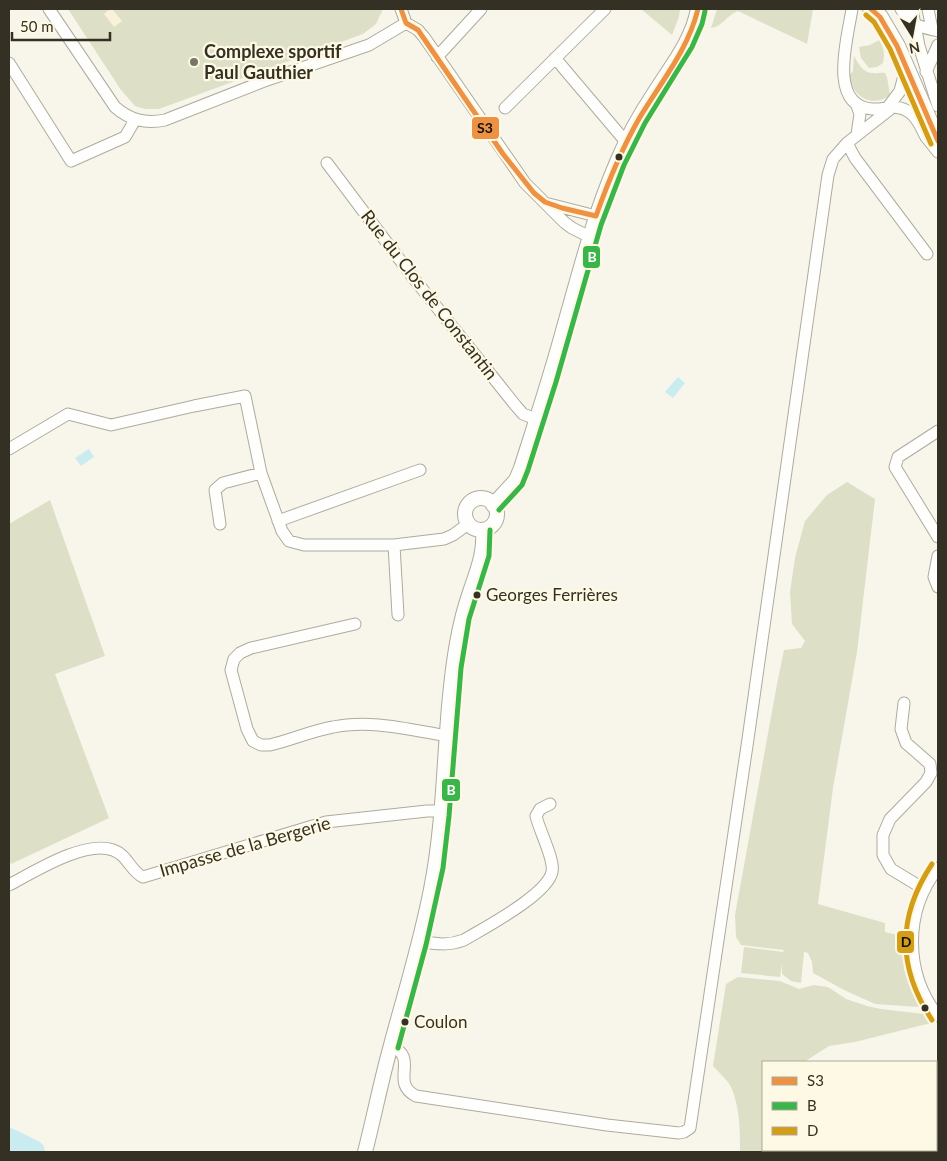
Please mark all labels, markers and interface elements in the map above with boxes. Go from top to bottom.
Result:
scale bar [12,10,110,42]
north arrow [887,10,937,60]
text: 50 m [20,17,54,35]
text: N [908,39,921,58]
place label: Complexe sportif Paul Gauthier [204,40,342,83]
marker: Complexe sportif Paul Gauthier [188,56,200,68]
line badge: S3 [471,116,500,140]
text: S3 [477,119,493,136]
unlabelled marker [614,152,624,162]
street label: Rue du Clos de Constantin [357,205,503,384]
line badge: B [582,245,601,269]
text: B [587,248,597,265]
place label: Georges Ferrières [486,584,618,605]
marker: Georges Ferrières [472,590,482,600]
line badge: B [441,778,461,802]
text: B [446,781,456,798]
street label: Impasse de la Bergerie [157,811,333,881]
line badge: D [896,930,915,954]
text: D [901,933,912,950]
unlabelled marker [920,1003,930,1013]
place label: Coulon [414,1011,467,1032]
marker: Coulon [400,1017,410,1027]
legend [762,1061,937,1151]
text: S3 [807,1071,824,1089]
text: B [807,1096,817,1114]
text: D [807,1121,818,1139]

